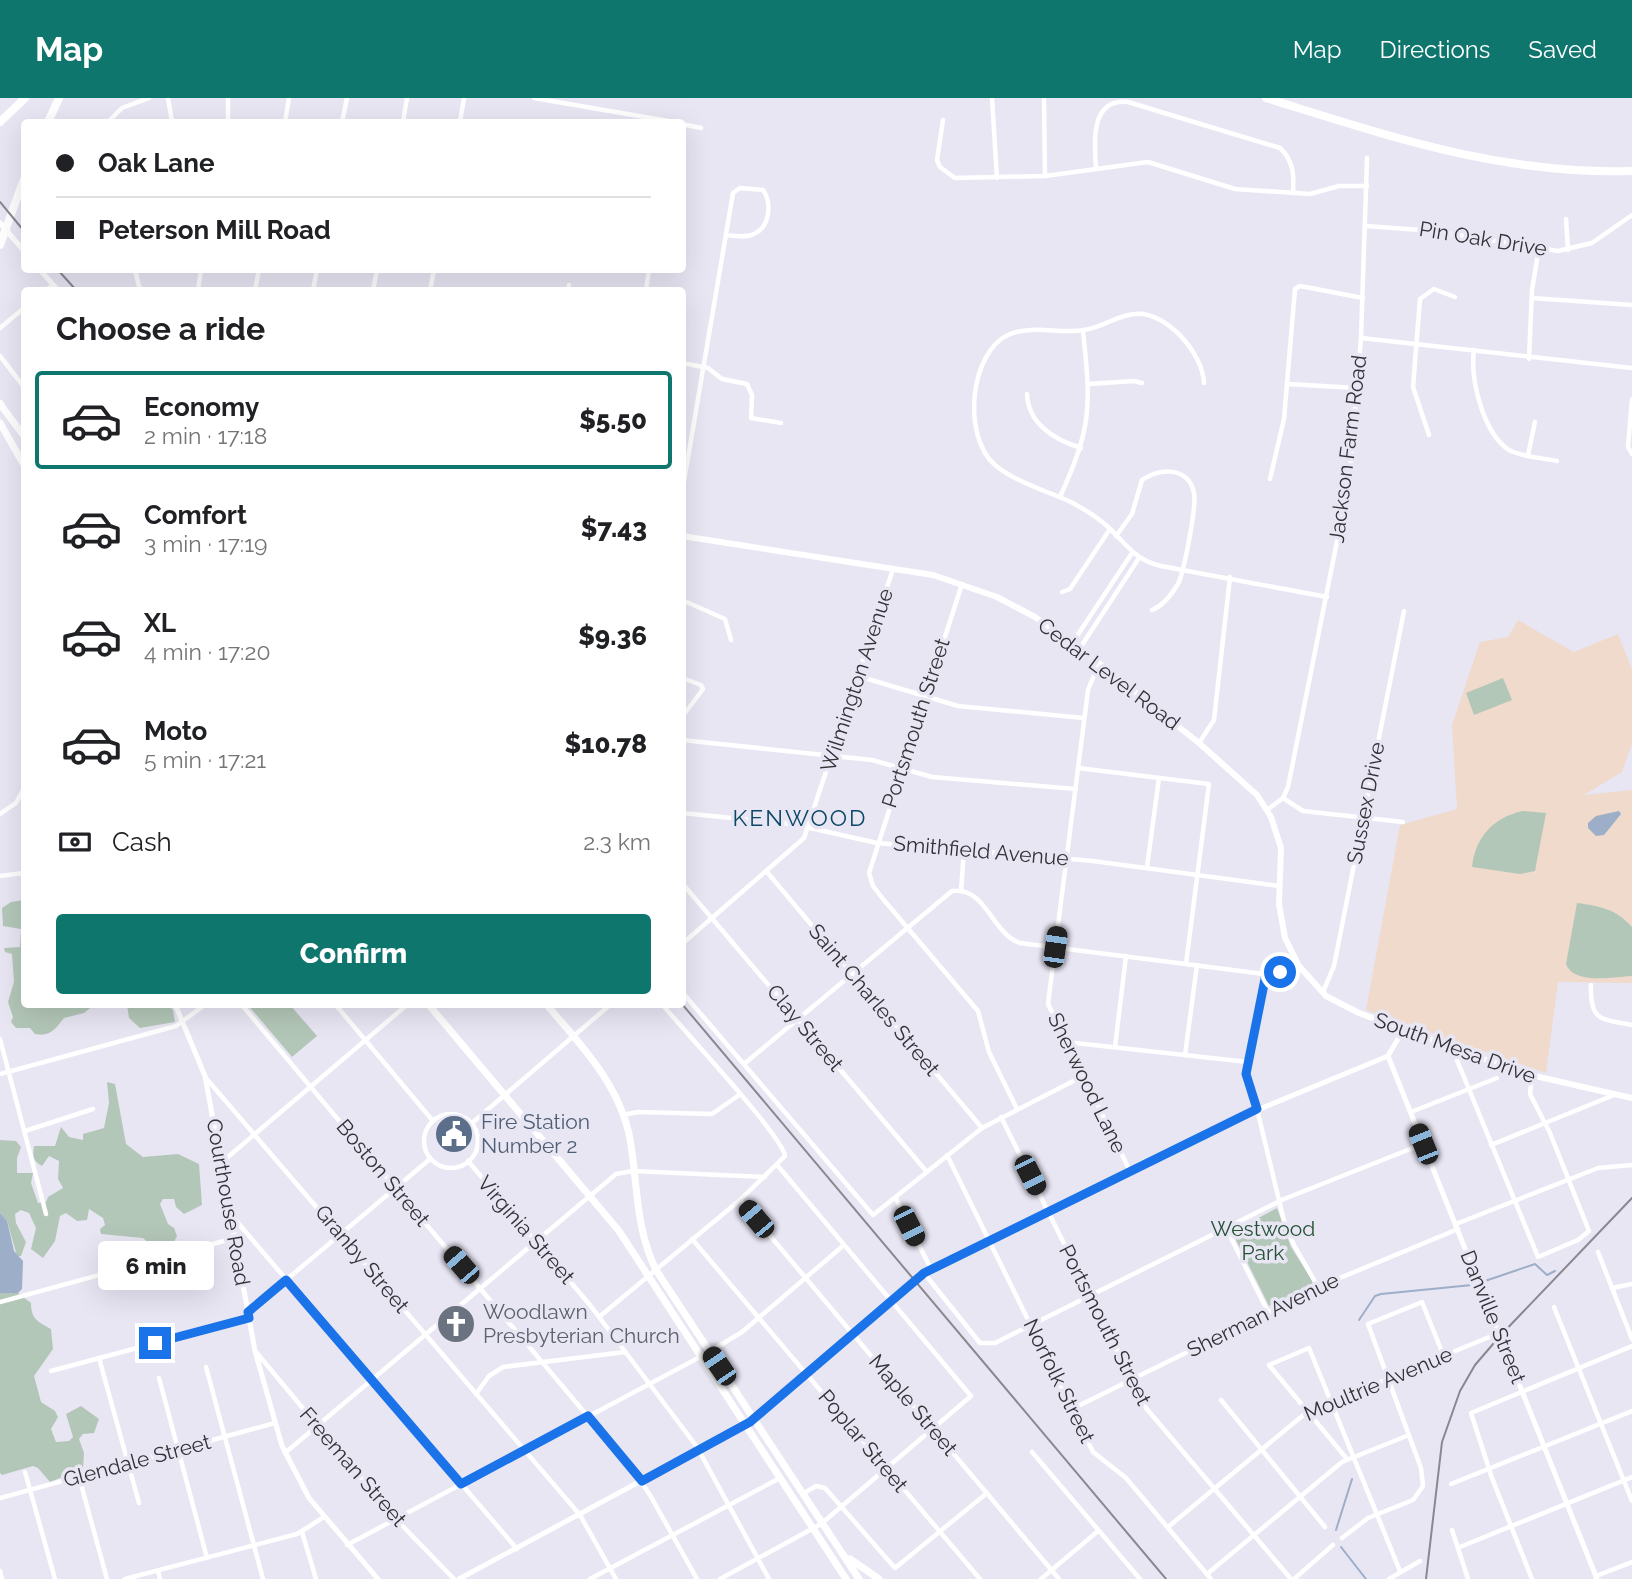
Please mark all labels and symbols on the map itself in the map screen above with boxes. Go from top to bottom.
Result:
street label: Pin Oak Drive [1417,216,1549,261]
street label: Jackson Farm Road [1324,354,1371,544]
street label: Wilmington Avenue [815,585,898,775]
street label: Cedar Level Road [1033,612,1185,735]
street label: Portsmouth Street [876,635,955,811]
street label: Sussex Drive [1341,740,1390,866]
district label: KENWOOD [732,804,868,831]
street label: Smithfield Avenue [892,830,1070,871]
street label: Saint Charles Street [804,919,945,1081]
car [1042,925,1069,969]
route start [1264,956,1296,988]
street label: Clay Street [762,979,849,1076]
street label: South Mesa Drive [1371,1007,1539,1088]
street label: Sherwood Lane [1043,1009,1132,1157]
place label: Fire Station Number 2 [481,1109,590,1158]
public building icon: Fire Station Number 2 [433,1113,475,1155]
street label: Boston Street [331,1114,435,1231]
street label: Courthouse Road [201,1116,255,1287]
car [1406,1121,1441,1167]
car [1012,1152,1049,1198]
street label: Virginia Street [473,1170,580,1289]
car [735,1196,778,1242]
street label: Granby Street [310,1200,415,1318]
car [891,1203,928,1249]
park label: Westwood Park [1211,1216,1315,1265]
street label: Portsmouth Street [1054,1240,1157,1409]
callout: 6 min [97,1242,213,1290]
car [440,1242,483,1288]
street label: Danville Street [1455,1247,1532,1387]
street label: Sherman Avenue [1183,1267,1343,1362]
place label: Woodlawn Presbyterian Church [483,1299,680,1348]
church icon: Woodlawn Presbyterian Church [435,1303,477,1345]
street label: Norfolk Street [1019,1314,1100,1447]
route end [139,1327,171,1359]
street label: Moultrie Avenue [1300,1341,1456,1426]
car [699,1343,740,1389]
street label: Maple Street [864,1349,963,1460]
street label: Poplar Street [813,1384,913,1497]
street label: Freeman Street [295,1402,412,1531]
street label: Glendale Street [60,1429,213,1492]

